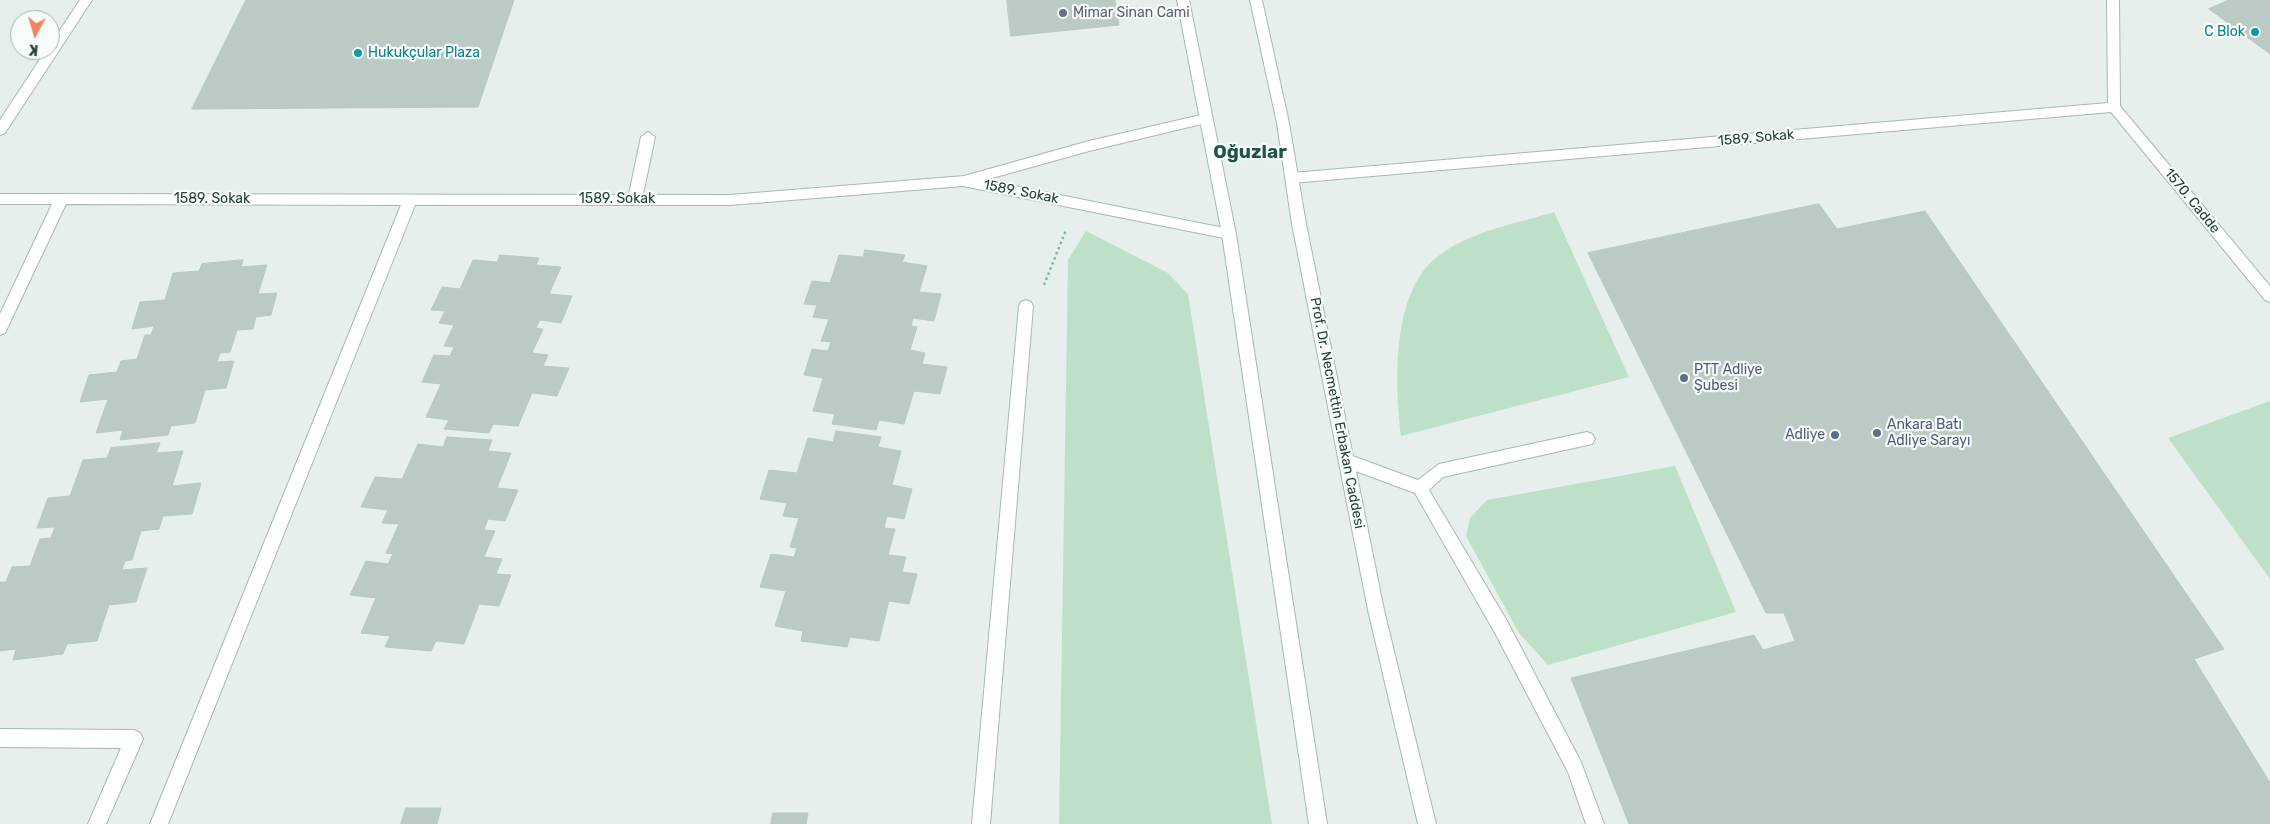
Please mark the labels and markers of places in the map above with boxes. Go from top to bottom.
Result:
place label: Mimar Sinan Cami [1073,5,1190,21]
marker: Mimar Sinan Cami [1057,7,1069,19]
place label: C Blok [2204,24,2245,40]
marker: C Blok [2249,26,2261,38]
place label: Hukukçular Plaza [368,45,480,61]
marker: Hukukçular Plaza [352,47,364,59]
place label: PTT Adliye Şubesi [1694,362,1762,394]
marker: PTT Adliye Şubesi [1678,372,1690,384]
place label: Ankara Batı Adliye Sarayı [1887,417,1970,450]
place label: Adliye [1785,427,1825,443]
marker: Ankara Batı Adliye Sarayı [1871,427,1883,439]
marker: Adliye [1829,429,1841,441]

